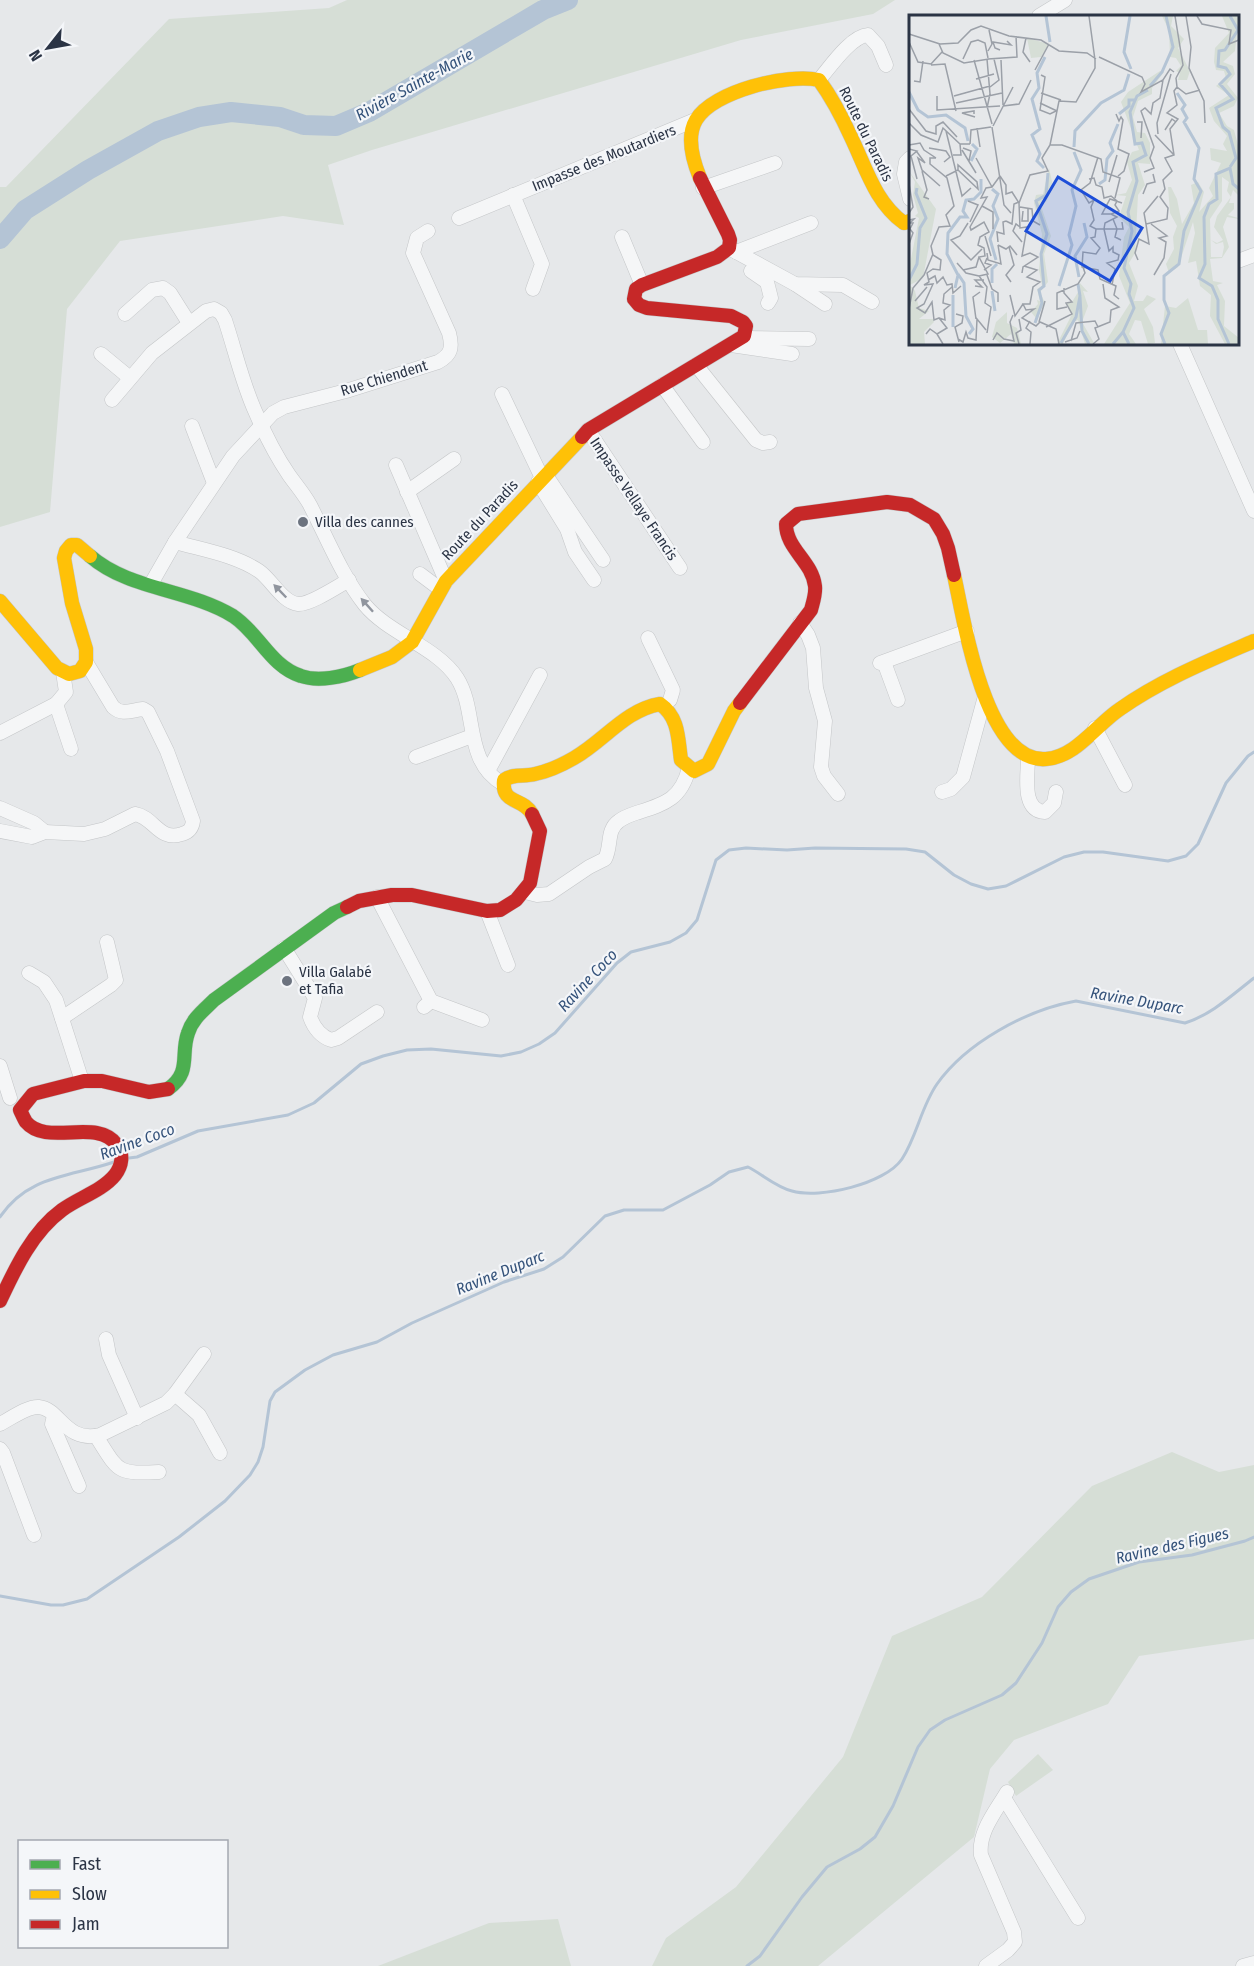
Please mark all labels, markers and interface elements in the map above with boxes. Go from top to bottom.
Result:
inset map [909,15,1239,345]
north arrow [18,18,78,78]
water label: Rivière Sainte-Marie [352,44,477,125]
text: N [25,46,46,64]
street label: Route du Paradis [835,84,897,184]
street label: Impasse des Moutardiers [529,121,679,195]
street label: Rue Chiendent [338,356,430,400]
street label: Impasse Vellaye Francis [586,434,682,564]
street label: Route du Paradis [438,476,522,564]
place label: Villa des cannes [315,513,414,531]
marker: Villa des cannes [296,515,310,529]
one-way arrow [273,585,287,599]
one-way arrow [361,598,374,613]
water label: Ravine Coco [554,945,621,1016]
place label: Villa Galabé et Tafia [299,963,372,998]
marker: Villa Galabé et Tafia [280,974,294,988]
water label: Ravine Duparc [1089,983,1185,1018]
water label: Ravine Coco [97,1119,177,1164]
water label: Ravine Duparc [453,1246,547,1299]
water label: Ravine des Figues [1114,1523,1231,1568]
legend [18,1840,228,1948]
text: Fast [72,1853,101,1875]
text: Slow [72,1883,107,1905]
text: Jam [72,1913,100,1935]

